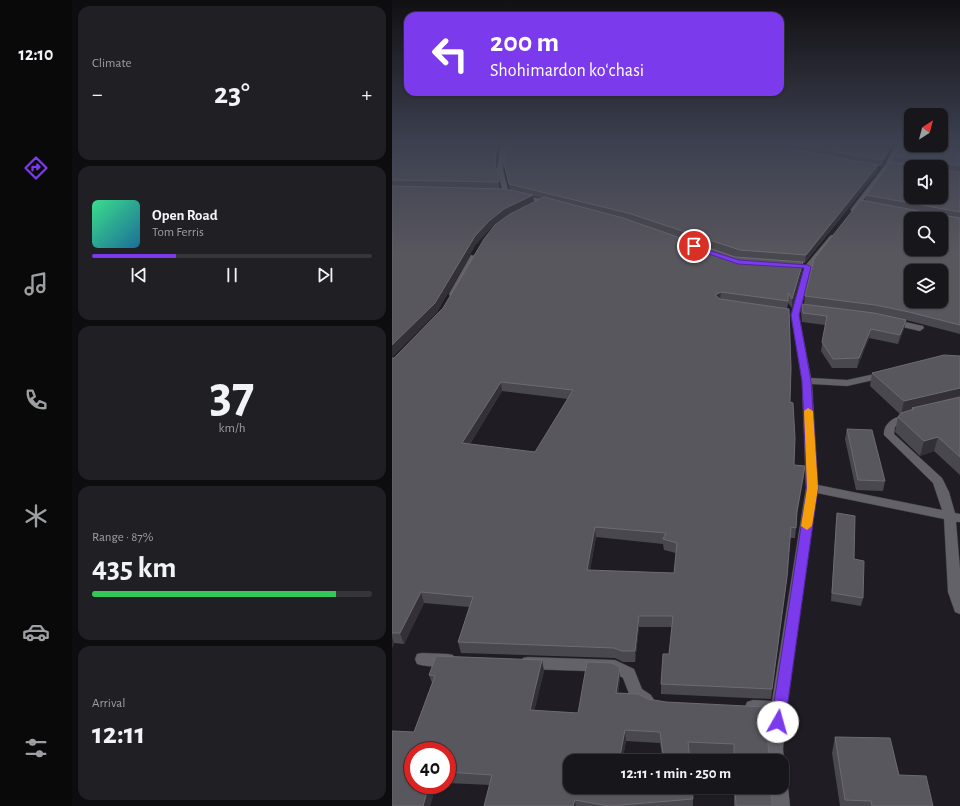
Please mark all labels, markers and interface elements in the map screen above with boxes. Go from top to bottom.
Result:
icon: left [424,28,476,80]
text: 200 m [490,29,559,57]
text: 12:10 [19,46,53,64]
text: Climate [92,57,131,70]
text: Shohimardon koʻchasi [490,62,644,80]
text: 23° [214,79,250,109]
text: − [92,83,103,105]
text: + [361,83,372,105]
north arrow [904,108,948,152]
map controls [904,108,948,308]
icon: directions [22,154,50,182]
button: sound [904,160,948,204]
text: Open Road [152,208,218,223]
button: search [904,212,948,256]
text: Tom Ferris [152,226,204,239]
pin [677,229,711,263]
icon: arrive [683,235,705,257]
icon: previous [128,264,150,286]
icon: pause [221,264,243,286]
icon: next [314,264,336,286]
button: layers [904,264,948,308]
icon: music [22,270,50,298]
text: 37 [210,369,254,421]
icon: phone [22,386,50,414]
text: km/h [219,422,245,435]
icon: climate [22,502,50,530]
text: Range · 87% [92,531,153,544]
text: 435 km [92,553,177,583]
icon: car [22,618,50,646]
text: Arrival [92,697,125,710]
position arrow [757,701,799,743]
text: 12:11 [92,719,145,749]
icon: filters [22,734,50,762]
speed limit sign: 40 [404,742,456,794]
text: 12:11 · 1 min · 250 m [621,766,731,781]

